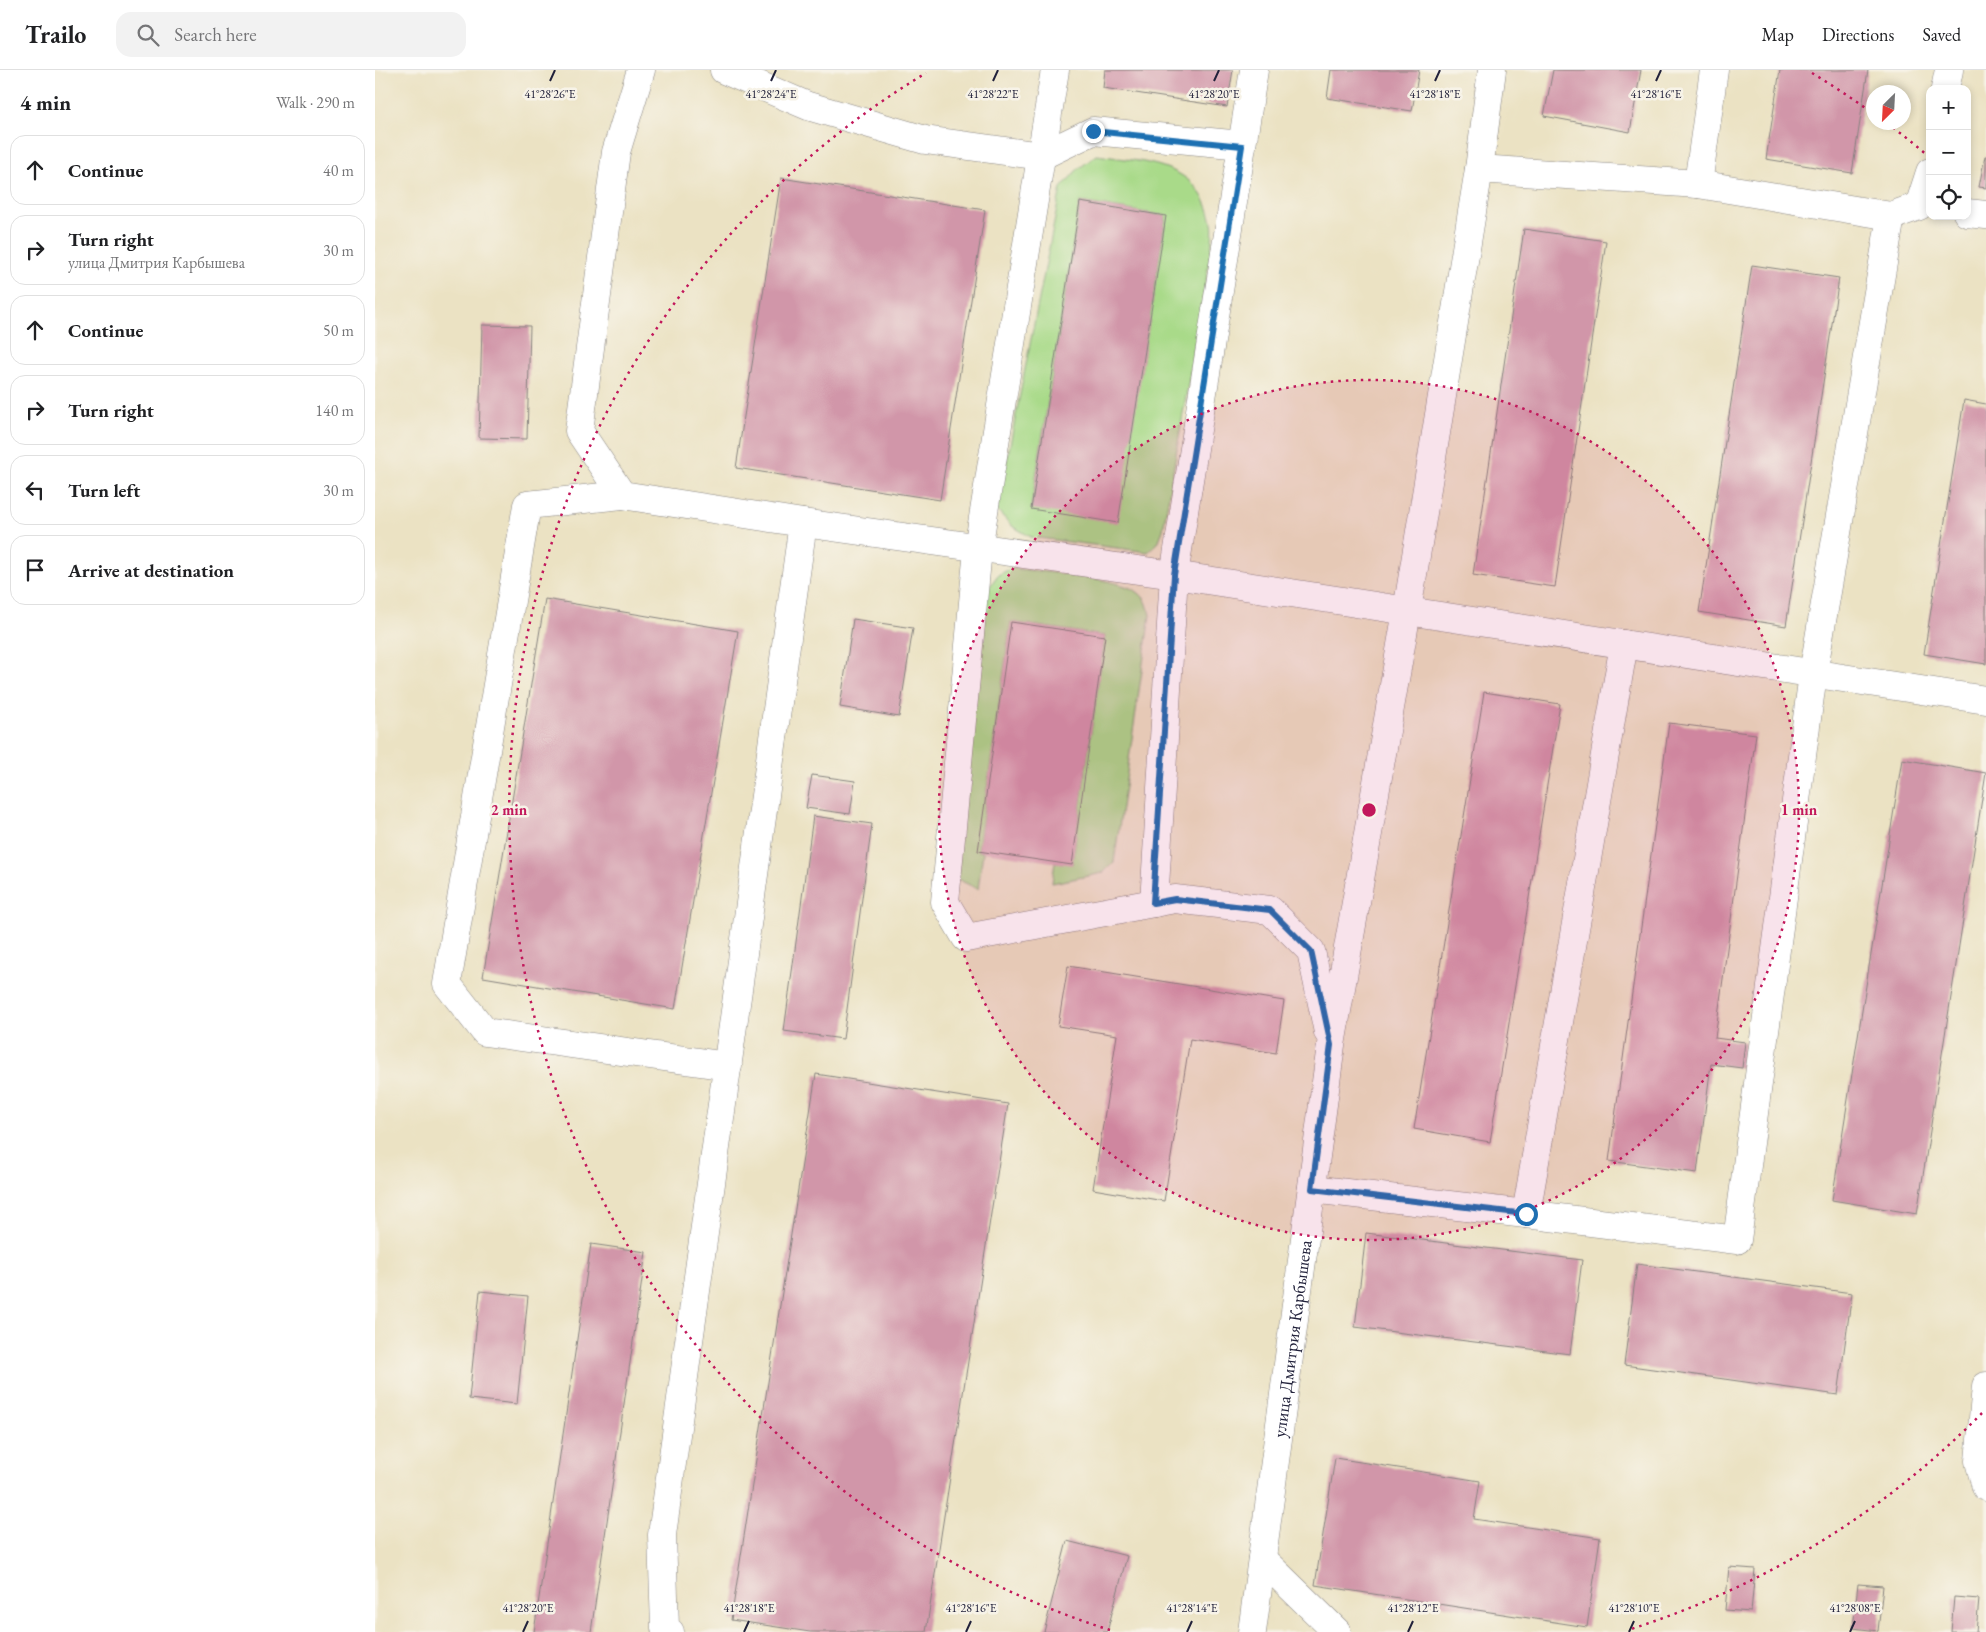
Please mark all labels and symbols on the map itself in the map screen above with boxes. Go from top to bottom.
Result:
north arrow [1866,85,1911,130]
text: 41°28'26"E [524,86,576,102]
text: 41°28'24"E [745,86,797,102]
text: 41°28'22"E [967,86,1019,102]
text: 41°28'20"E [1188,86,1240,102]
text: 41°28'18"E [1409,86,1461,102]
text: 41°28'16"E [1630,86,1682,102]
route end [1082,120,1105,143]
text: 2 min [491,800,528,819]
text: 1 min [1781,800,1818,819]
centre of rings [1360,801,1378,819]
route start [1515,1203,1538,1226]
street label: улица Дмитрия Карбышева [1267,1238,1316,1439]
text: 41°28'20"E [502,1600,554,1616]
text: 41°28'18"E [723,1600,775,1616]
text: 41°28'16"E [945,1600,997,1616]
text: 41°28'14"E [1166,1600,1218,1616]
text: 41°28'12"E [1387,1600,1439,1616]
text: 41°28'10"E [1608,1600,1660,1616]
text: 41°28'08"E [1829,1600,1881,1616]

